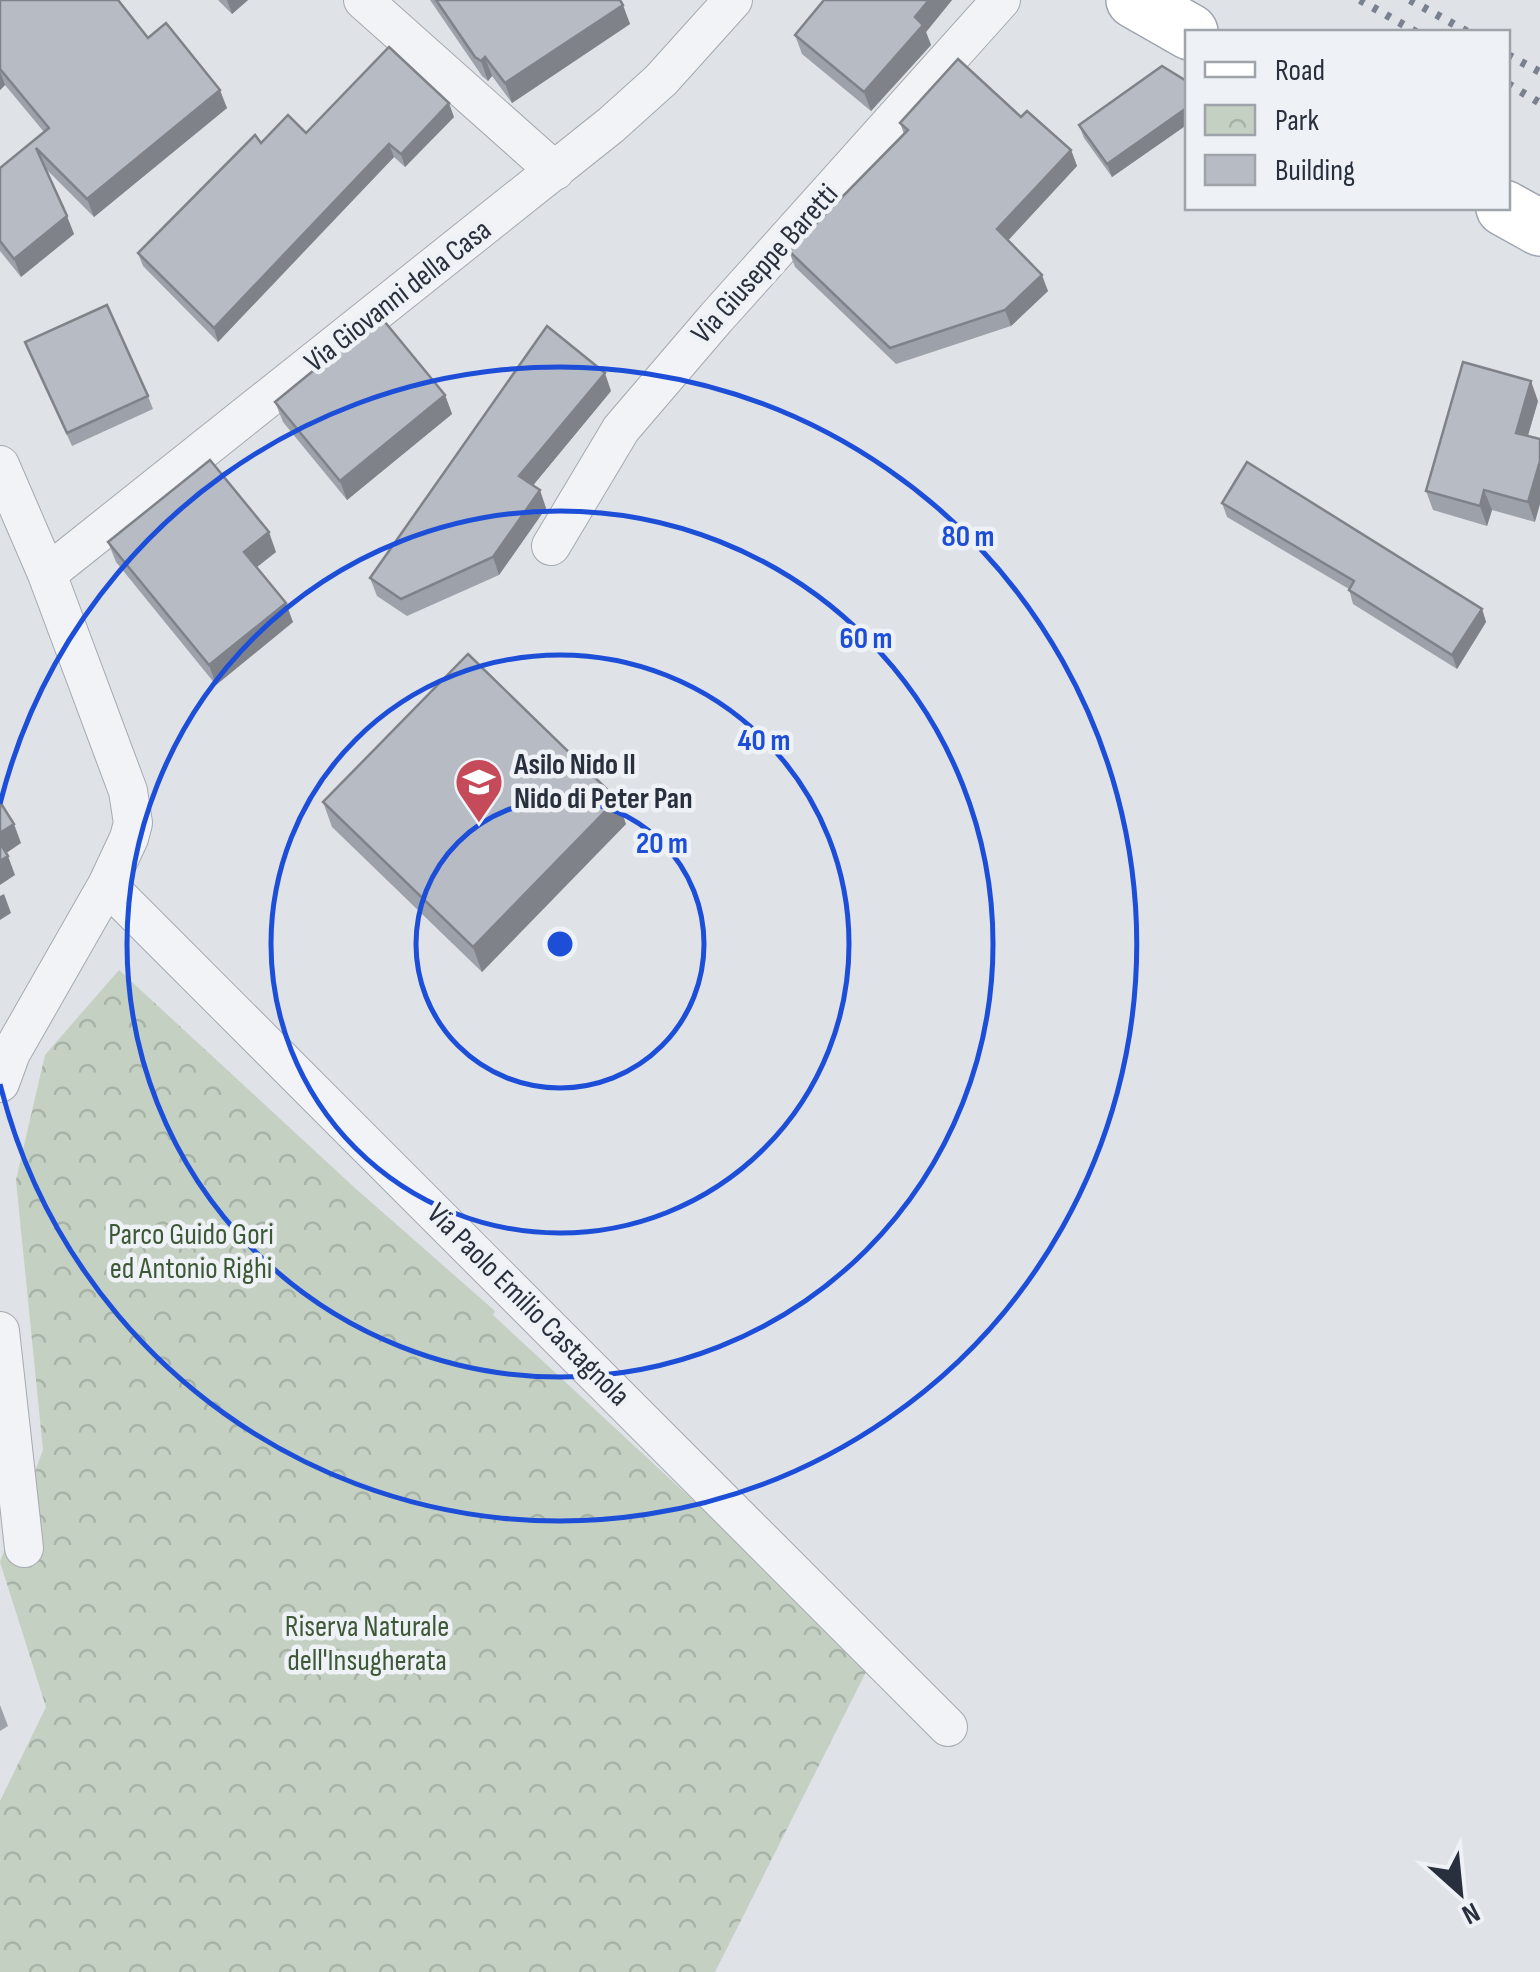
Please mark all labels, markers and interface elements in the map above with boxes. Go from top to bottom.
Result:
legend [1185,30,1510,210]
text: Road [1275,53,1325,89]
text: Park [1275,103,1319,139]
text: Building [1275,153,1355,189]
street label: Via Giuseppe Baretti [684,177,846,351]
street label: Via Giovanni della Casa [298,212,498,380]
text: 80 m [941,519,995,555]
text: 60 m [840,621,892,657]
text: 40 m [738,723,790,759]
place label: Asilo Nido Il Nido di Peter Pan [513,747,693,817]
school or university icon: Asilo Nido Il Nido di Peter Pan [453,756,505,824]
text: 20 m [636,826,688,862]
centre of rings [542,926,578,962]
street label: Via Paolo Emilio Castagnola [419,1196,637,1414]
park label: Parco Guido Gori ed Antonio Righi [108,1217,274,1287]
park label: Riserva Naturale dell'Insugherata [285,1609,449,1679]
north arrow [1410,1842,1510,1942]
text: N [1457,1895,1485,1931]

